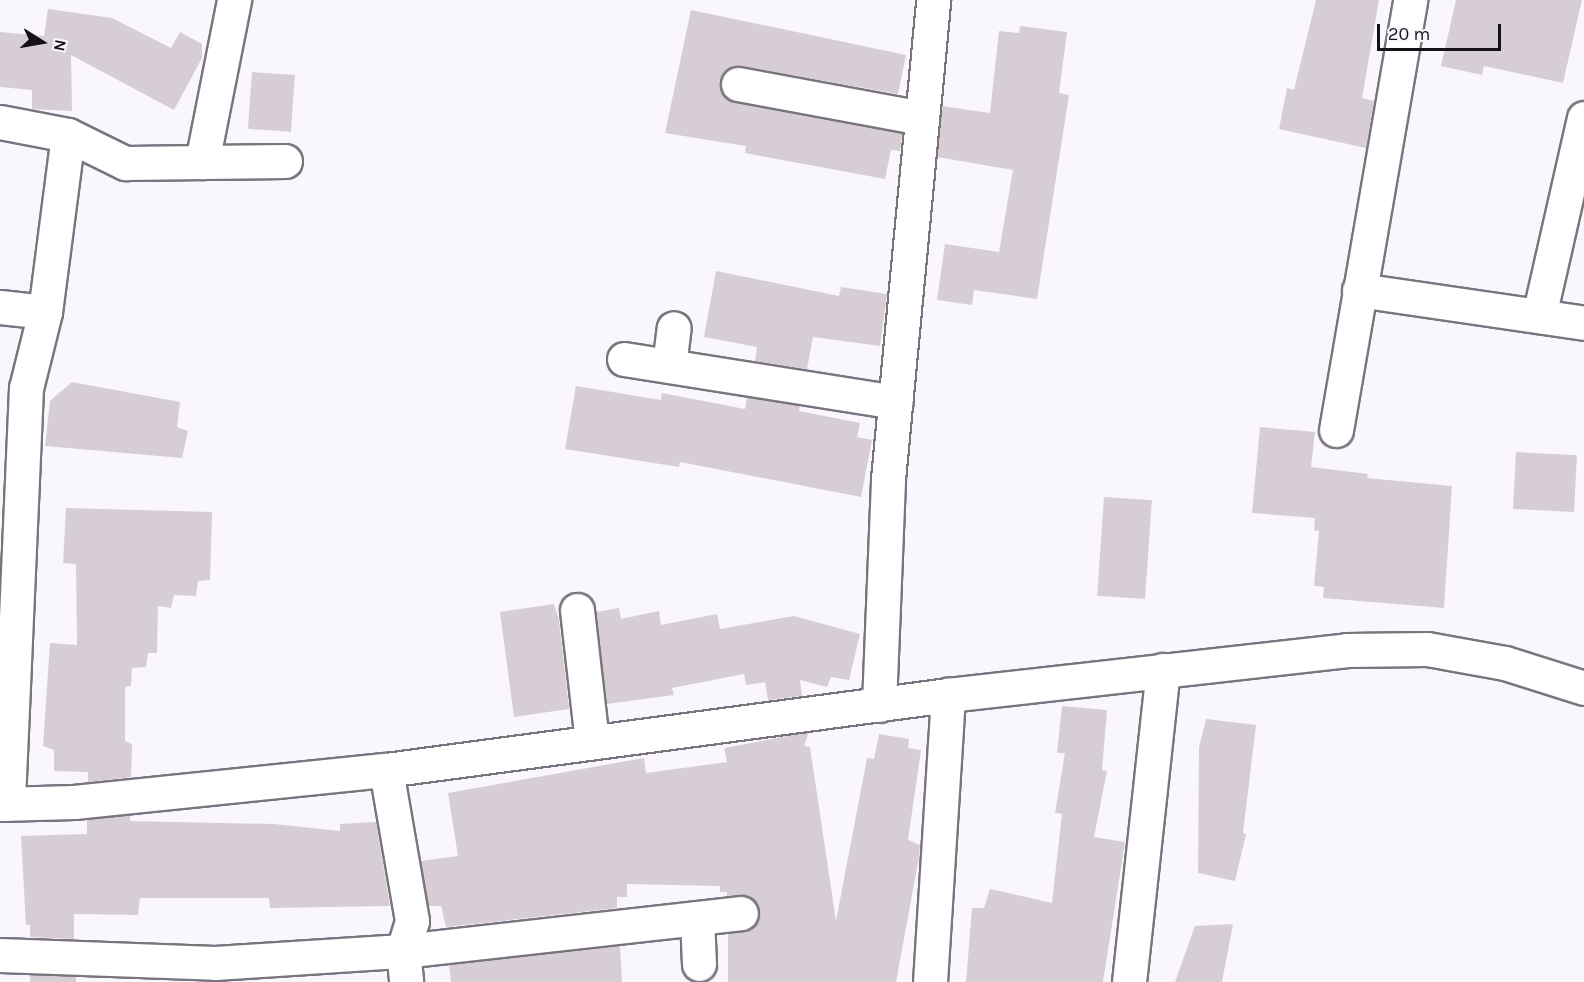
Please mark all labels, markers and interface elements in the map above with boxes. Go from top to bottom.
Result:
north arrow [12,12,72,72]
scale bar [1380,12,1504,50]
text: 20 m [1388,23,1430,45]
text: N [50,38,71,53]

